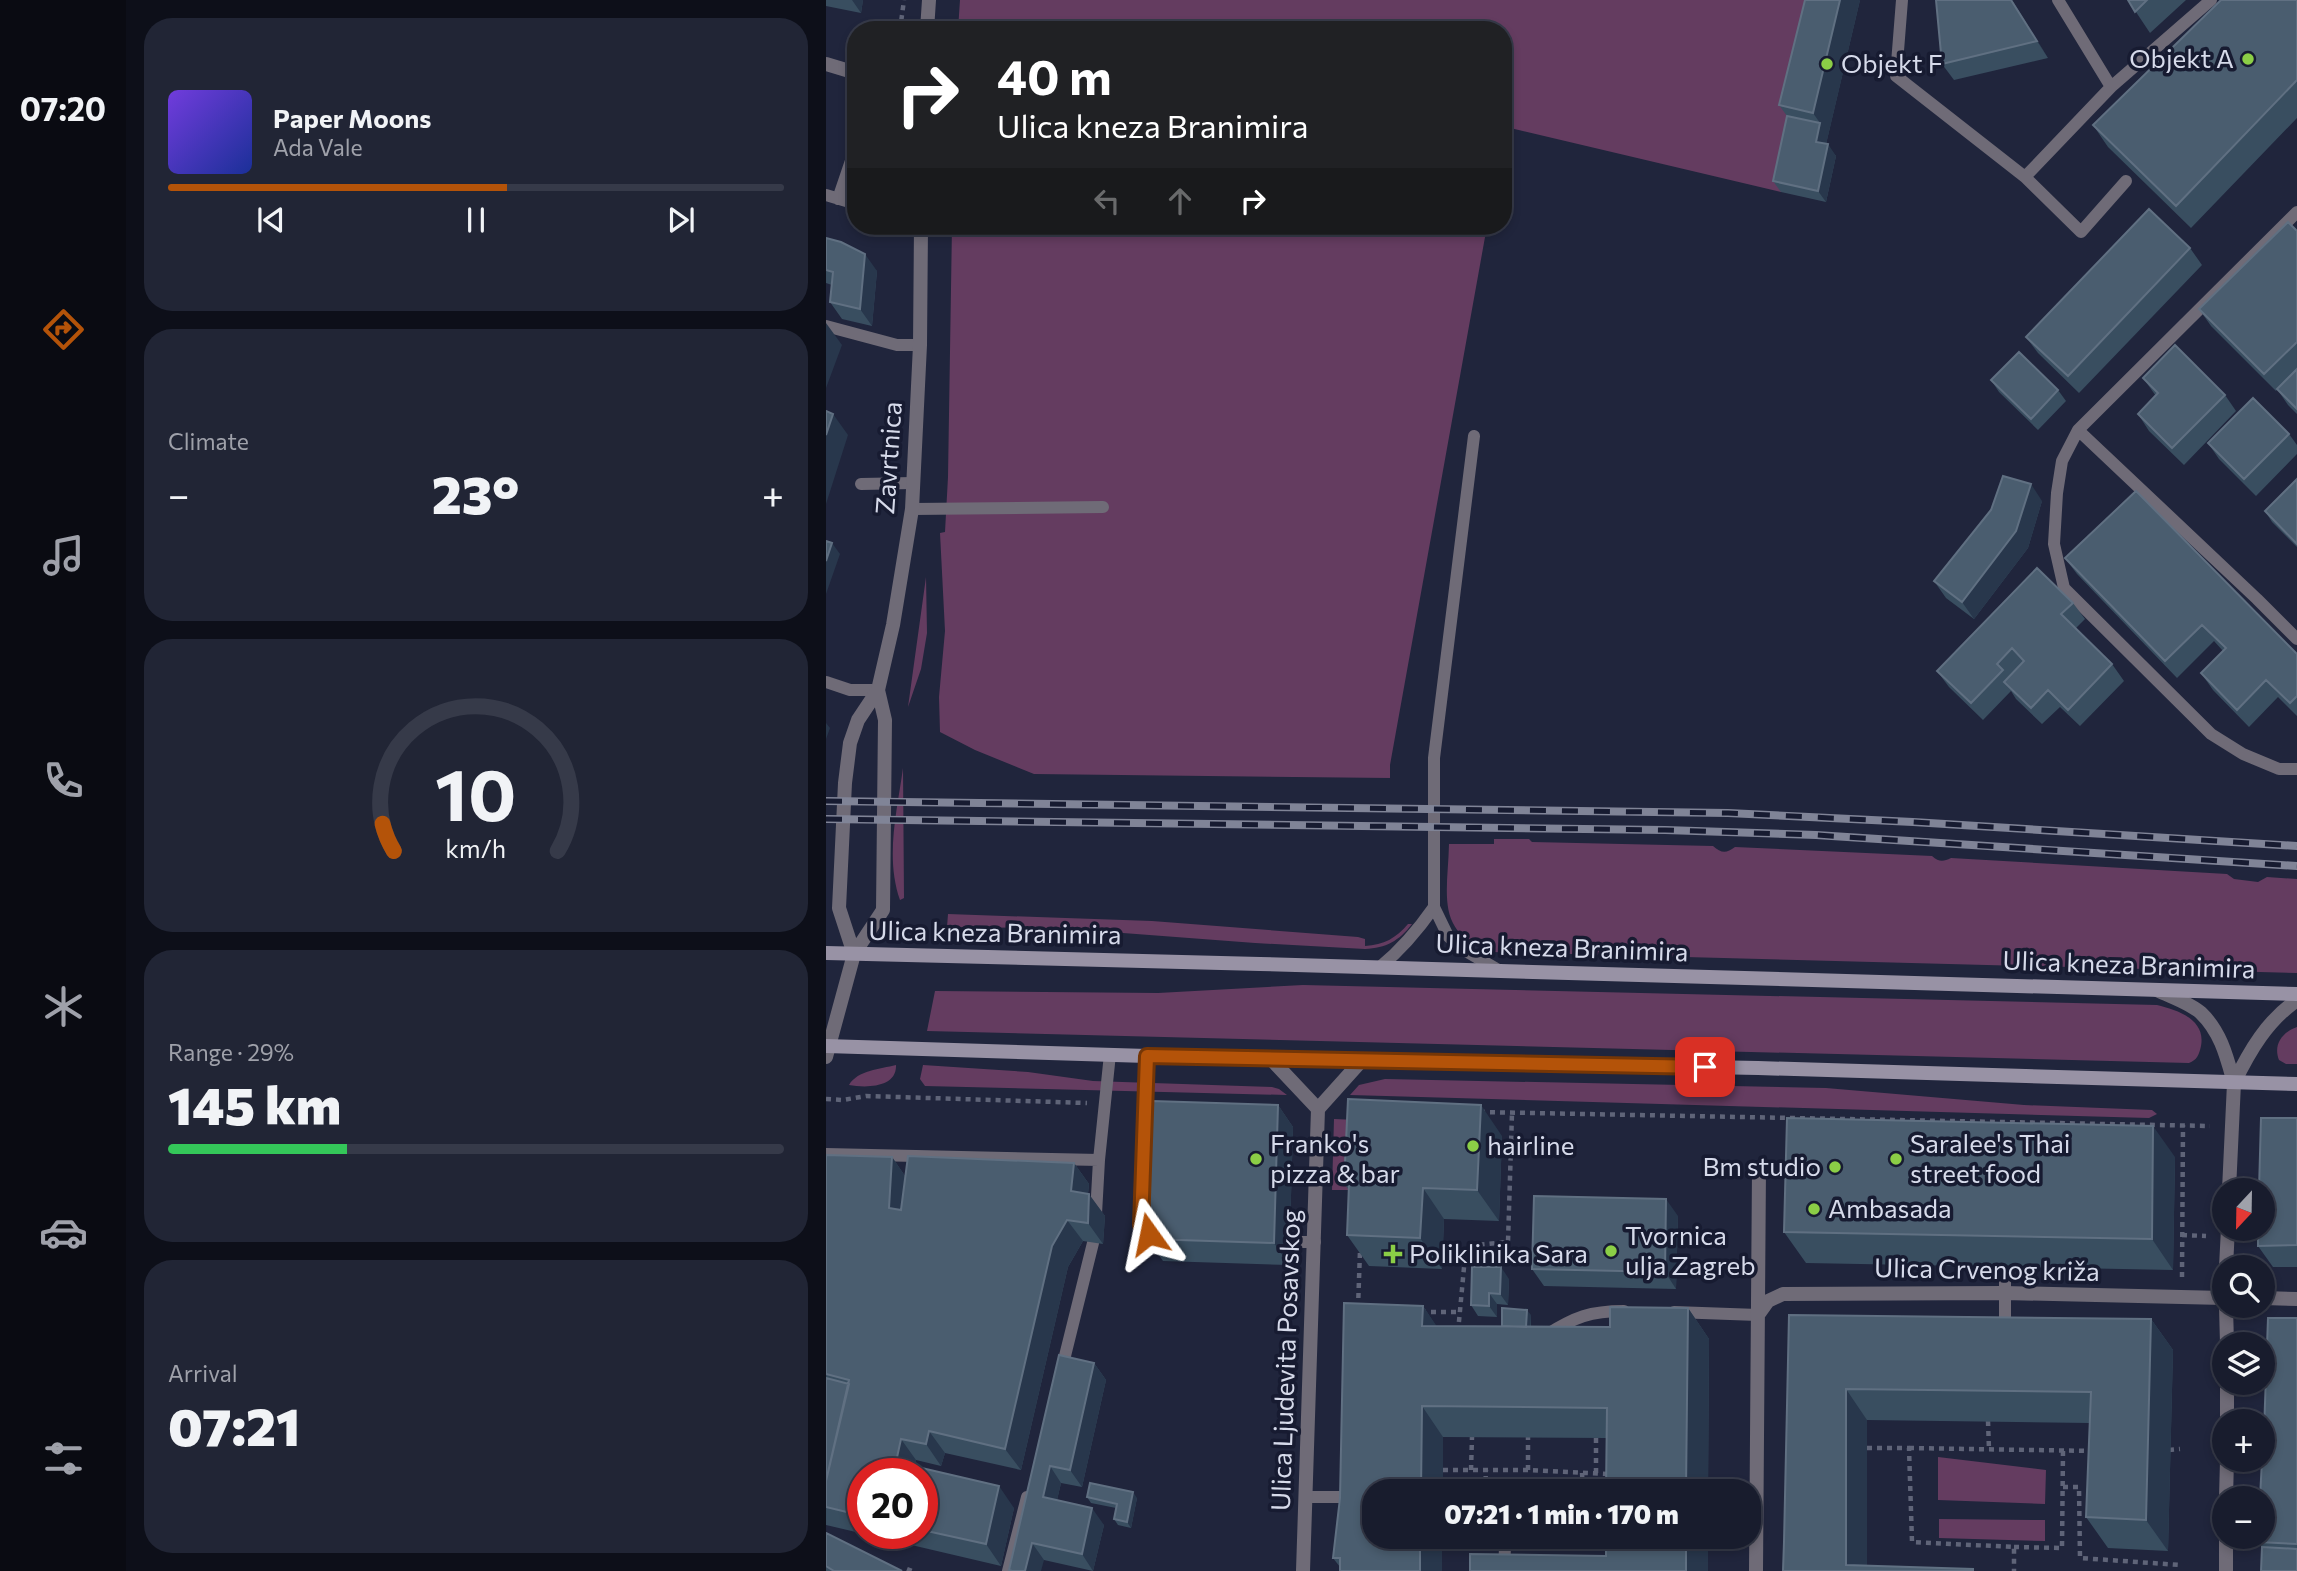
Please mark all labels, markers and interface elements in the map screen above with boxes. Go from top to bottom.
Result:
place label: Objekt A [2129,42,2234,73]
text: 40 m [997,45,1112,105]
place label: Objekt F [1841,47,1943,78]
icon: right [882,49,973,140]
marker: Objekt A [2240,51,2256,67]
marker: Objekt F [1819,56,1835,72]
text: 07:20 [20,88,106,128]
text: Paper Moons [273,102,431,133]
text: Ulica kneza Branimira [997,105,1309,145]
text: Ada Vale [273,133,363,161]
icon: left [1088,182,1126,220]
icon: ahead [1161,182,1199,220]
icon: right [1234,182,1272,220]
icon: previous [252,201,290,239]
icon: pause [457,201,495,239]
icon: next [662,201,700,239]
icon: directions [39,305,88,354]
street label: Zavrtnica [868,400,907,515]
text: Climate [168,427,249,455]
text: 23° [432,461,519,525]
text: − [168,470,190,517]
text: + [762,470,784,517]
icon: music [39,531,88,580]
text: 10 [435,748,517,837]
icon: phone [39,756,88,805]
text: km/h [446,833,506,863]
street label: Ulica kneza Branimira [868,914,1122,949]
street label: Ulica kneza Branimira [1435,927,1689,966]
street label: Ulica kneza Branimira [2002,944,2256,983]
icon: climate [39,982,88,1031]
pin [1675,1037,1735,1097]
text: Range · 29% [168,1038,294,1066]
icon: arrive [1686,1048,1724,1086]
text: 145 km [168,1072,341,1136]
place label: Franko's pizza & bar [1270,1127,1400,1188]
place label: Saralee's Thai street food [1910,1127,2071,1188]
place label: hairline [1487,1129,1574,1160]
marker: hairline [1465,1138,1481,1154]
place label: Bm studio [1702,1150,1821,1181]
marker: Franko's pizza & bar [1248,1151,1264,1167]
marker: Saralee's Thai street food [1888,1151,1904,1167]
marker: Bm studio [1827,1159,1843,1175]
north arrow [2212,1178,2275,1241]
map controls [2212,1178,2275,1549]
place label: Ambasada [1828,1192,1952,1223]
position arrow [1112,1197,1186,1271]
marker: Ambasada [1806,1201,1822,1217]
icon: car [39,1208,88,1257]
street label: Ulica Ljudevita Posavskog [1264,1209,1305,1511]
place label: Tvornica ulja Zagreb [1625,1219,1756,1280]
place label: Poliklinika Sara [1409,1237,1588,1268]
marker: Tvornica ulja Zagreb [1603,1243,1619,1259]
marker: Poliklinika Sara [1383,1244,1403,1264]
street label: Ulica Crvenog križa [1874,1251,2100,1286]
button: search [2212,1255,2275,1318]
button: layers [2212,1332,2275,1395]
text: Arrival [168,1359,238,1387]
text: 07:21 [168,1393,300,1457]
button: + [2212,1409,2275,1472]
icon: filters [39,1434,88,1483]
speed limit sign: 20 [847,1458,938,1549]
button: − [2212,1486,2275,1549]
text: 07:21 · 1 min · 170 m [1444,1498,1679,1529]

